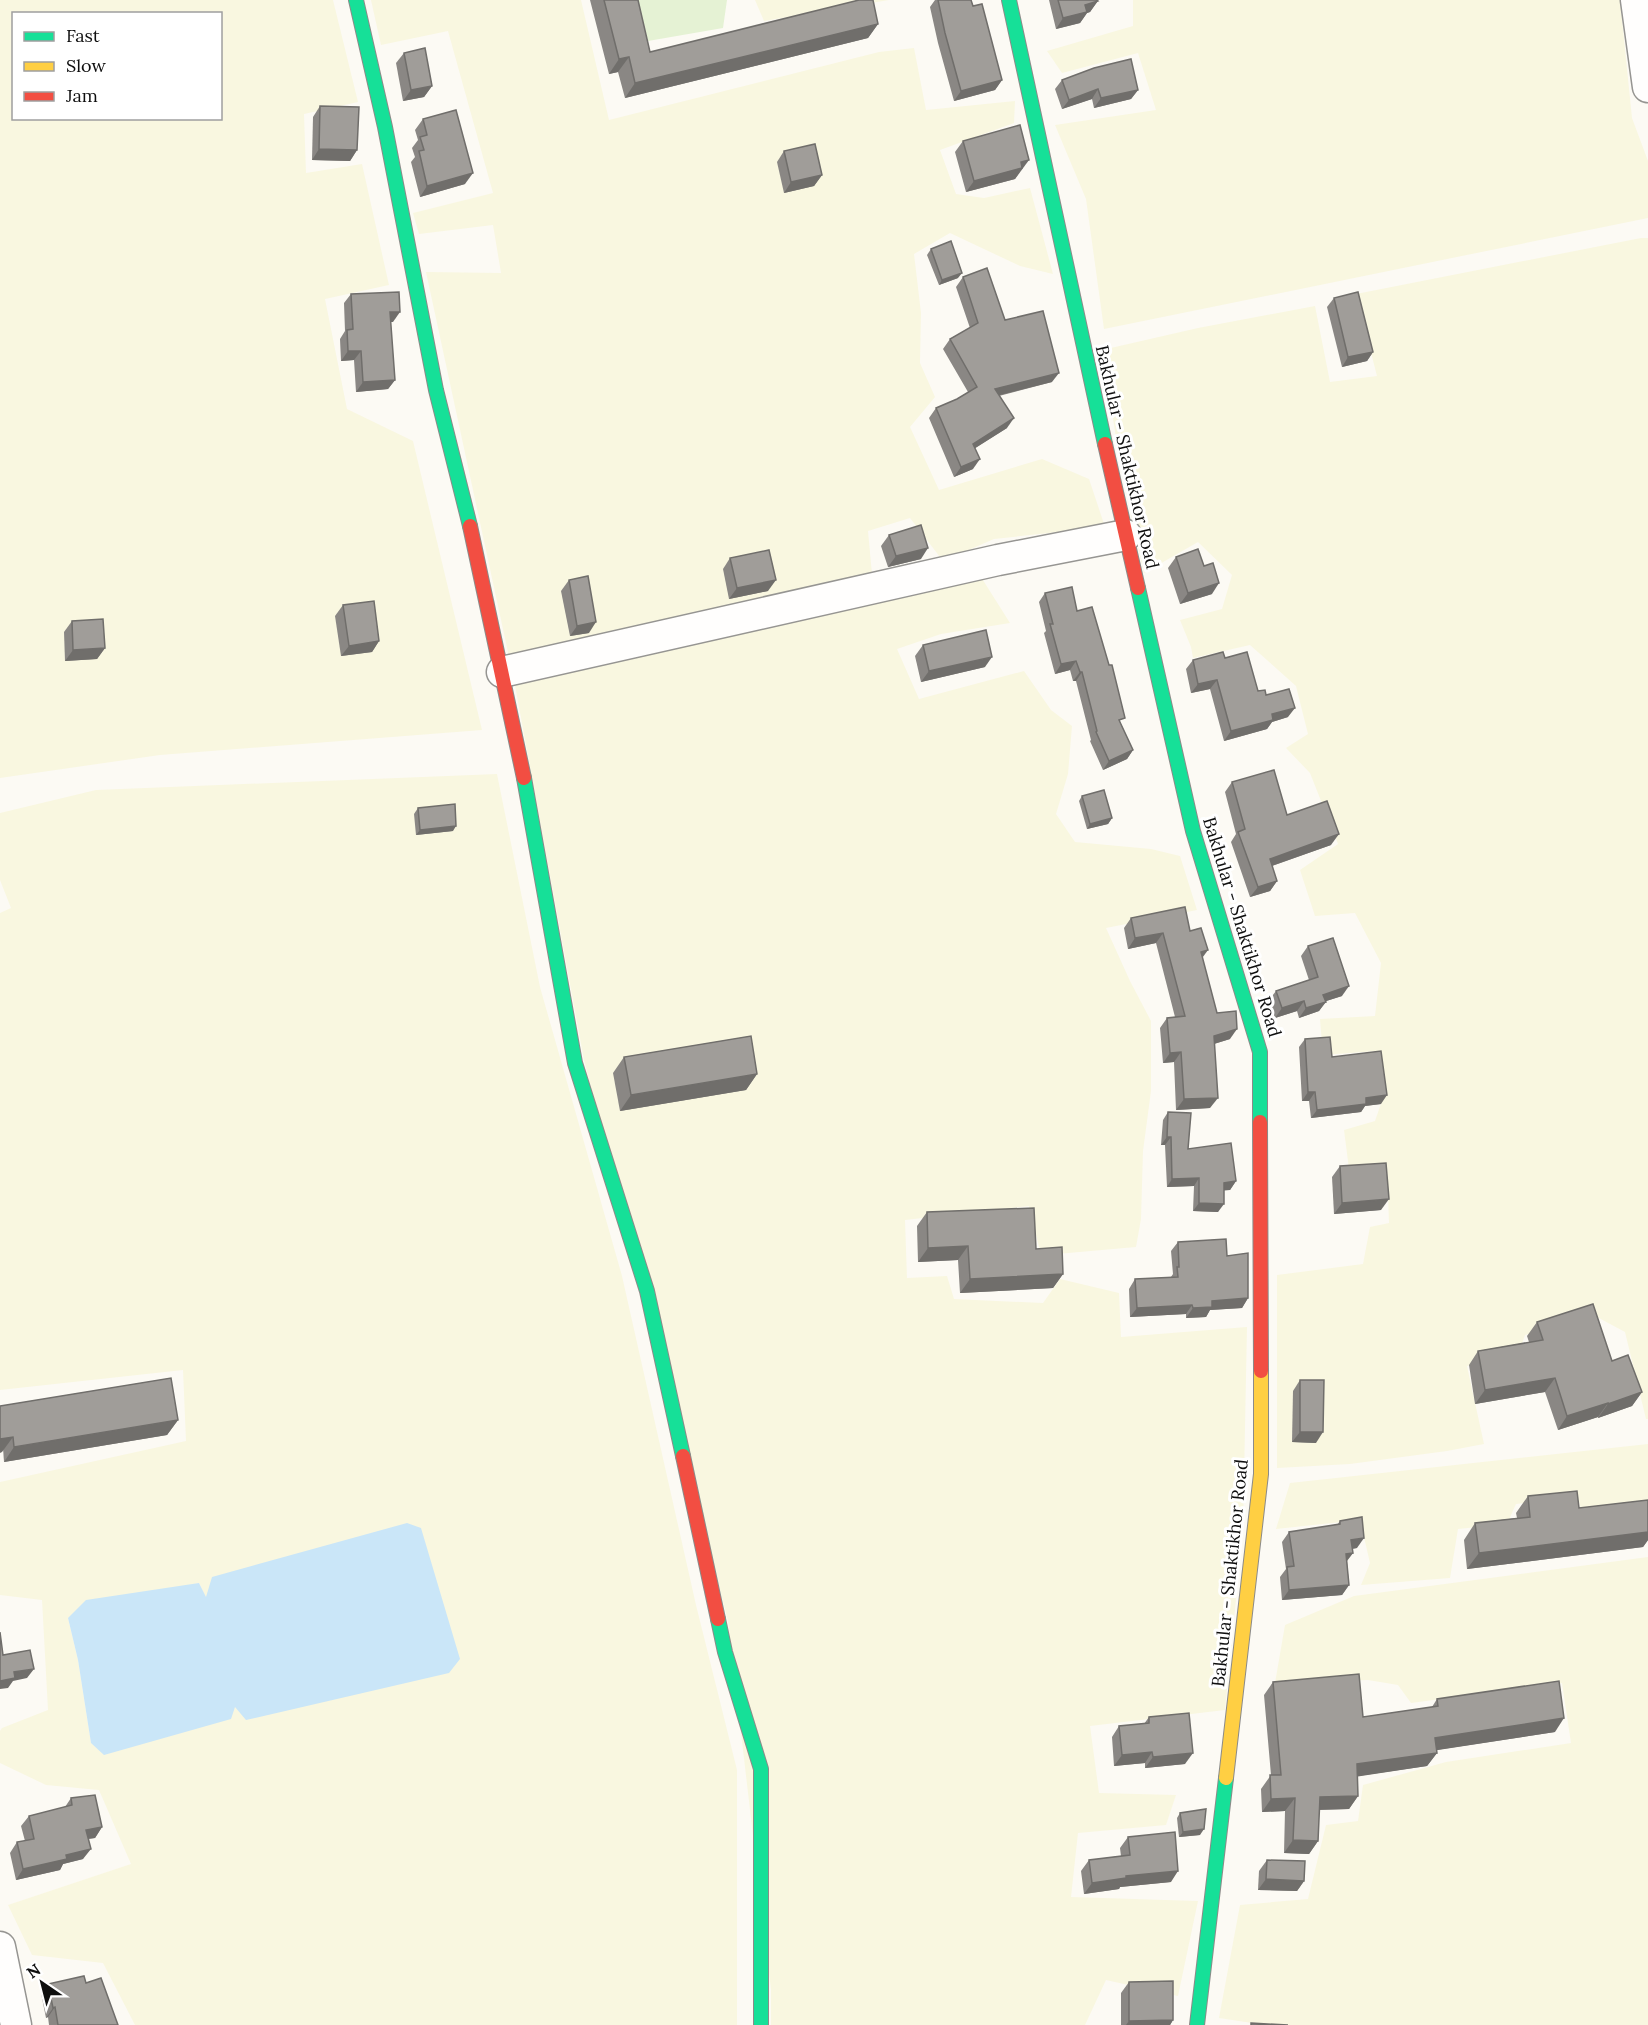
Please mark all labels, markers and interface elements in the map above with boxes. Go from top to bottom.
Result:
legend [12,12,222,120]
text: Fast [66,24,100,47]
text: Slow [66,54,106,77]
text: Jam [65,84,98,107]
street label: Bakhular - Shaktikhor Road [1091,343,1165,571]
street label: Bakhular - Shaktikhor Road [1198,814,1287,1040]
street label: Bakhular - Shaktikhor Road [1206,1458,1253,1688]
north arrow [12,1953,72,2013]
text: N [23,1959,44,1982]

